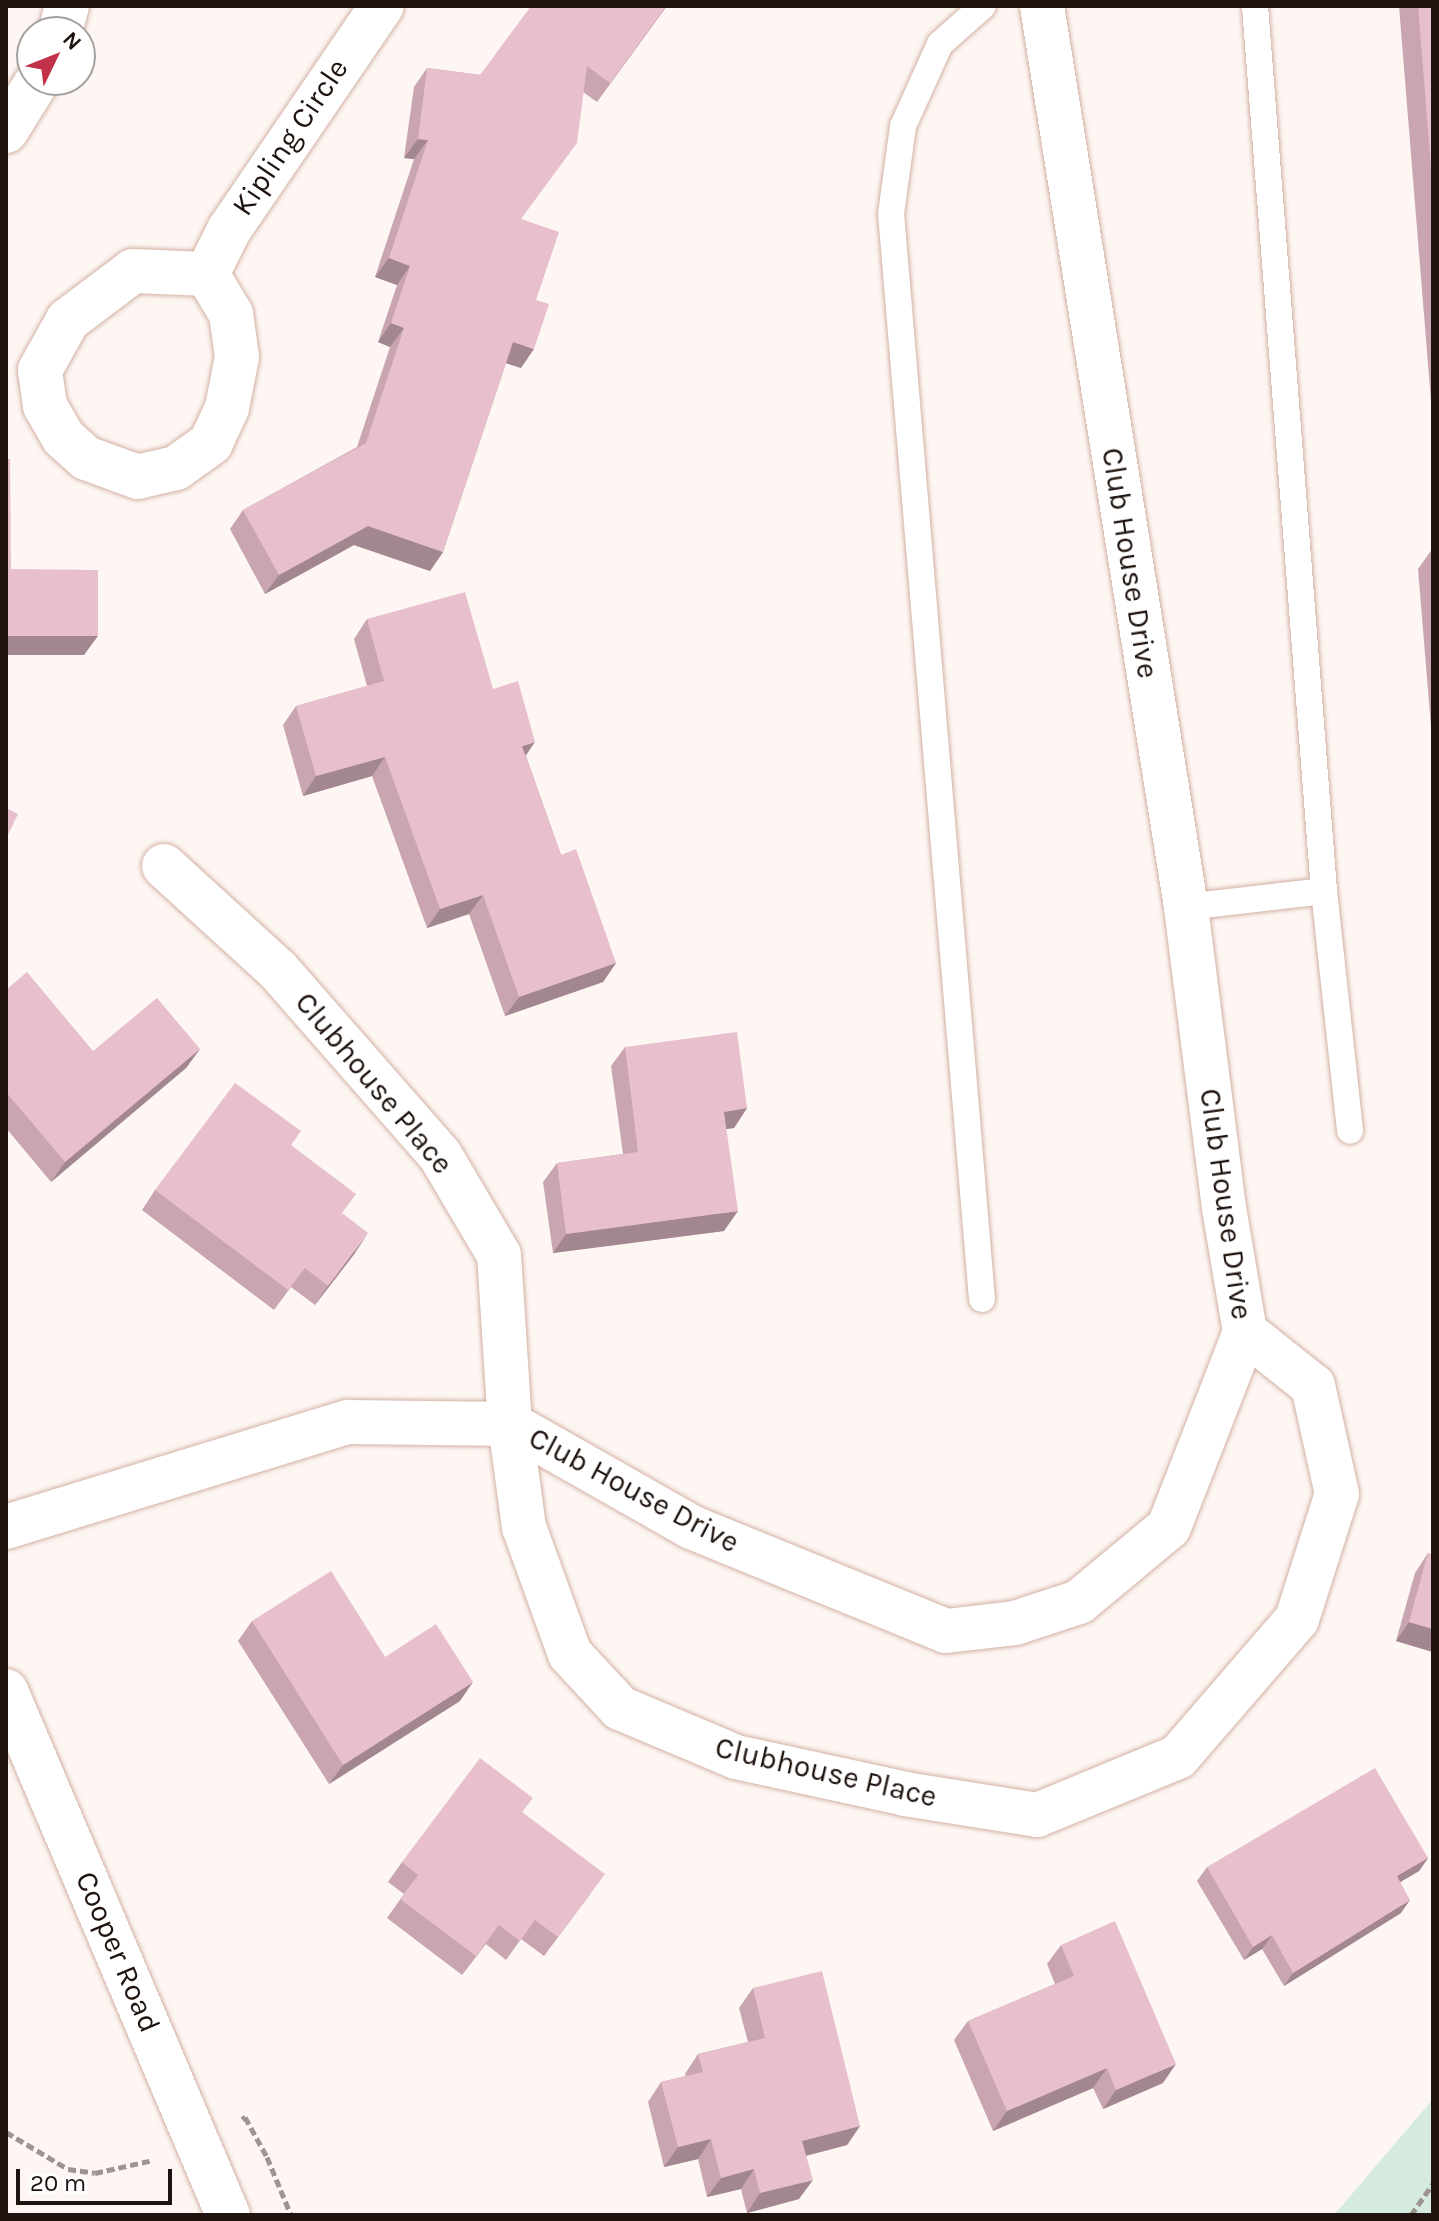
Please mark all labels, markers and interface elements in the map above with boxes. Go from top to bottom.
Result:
north arrow [16,16,96,96]
text: N [57,26,87,56]
street label: Kipling Circle [224,52,356,222]
street label: Club House Drive [1094,445,1166,681]
street label: Clubhouse Place [288,985,460,1181]
street label: Club House Drive [1192,1086,1260,1322]
street label: Club House Drive [523,1419,745,1561]
street label: Clubhouse Place [712,1729,940,1815]
street label: Cooper Road [68,1866,168,2038]
scale bar [20,2153,176,2203]
text: 20 m [30,2169,86,2197]

